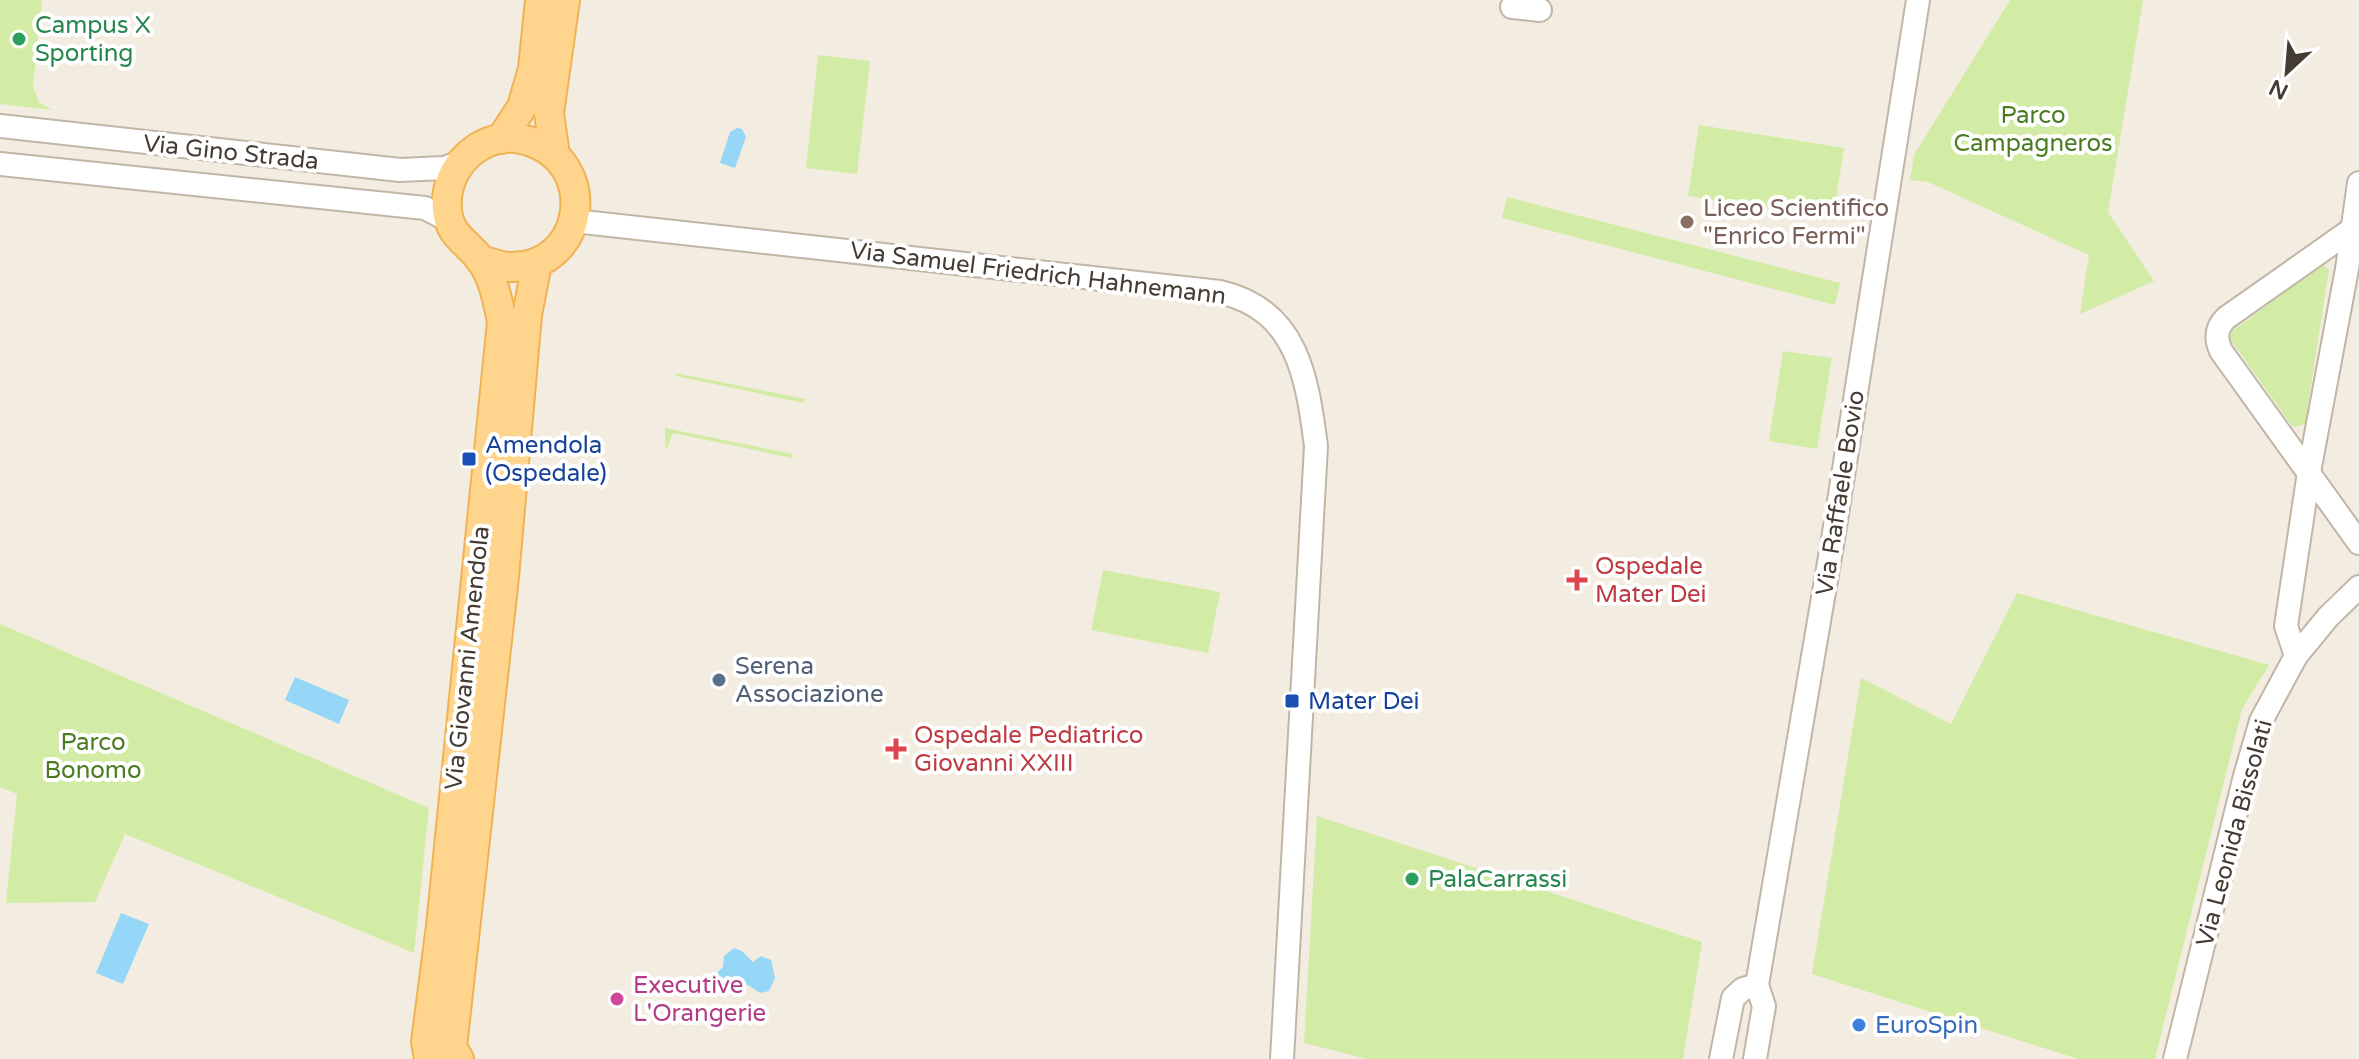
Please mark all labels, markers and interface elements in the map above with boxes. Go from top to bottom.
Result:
place label: Campus X Sporting [35,11,151,68]
marker: Campus X Sporting [10,30,28,48]
north arrow [2247,32,2327,112]
text: N [2265,74,2292,105]
park label: Parco Campagneros [1953,101,2113,158]
street label: Via Gino Strada [142,129,320,176]
place label: Liceo Scientifico "Enrico Fermi" [1703,194,1889,251]
marker: Liceo Scientifico "Enrico Fermi" [1678,213,1696,231]
street label: Via Samuel Friedrich Hahnemann [848,236,1228,311]
street label: Via Raffaele Bovio [1810,388,1871,598]
place label: Amendola (Ospedale) [485,431,607,488]
marker: Amendola (Ospedale) [460,450,478,468]
street label: Via Giovanni Amendola [439,525,496,792]
place label: Ospedale Mater Dei [1595,552,1707,609]
marker: Ospedale Mater Dei [1566,569,1588,591]
place label: Serena Associazione [735,652,884,709]
marker: Serena Associazione [710,671,728,689]
place label: Mater Dei [1308,687,1420,716]
marker: Mater Dei [1283,692,1301,710]
street label: Via Leonida Bissolati [2190,716,2279,950]
place label: Ospedale Pediatrico Giovanni XXIII [914,721,1143,778]
park label: Parco Bonomo [45,728,141,785]
marker: Ospedale Pediatrico Giovanni XXIII [885,738,907,760]
place label: PalaCarrassi [1428,865,1567,894]
marker: PalaCarrassi [1403,870,1421,888]
place label: Executive L'Orangerie [633,971,766,1028]
marker: Executive L'Orangerie [608,990,626,1008]
place label: EuroSpin [1875,1011,1978,1040]
marker: EuroSpin [1850,1016,1868,1034]

